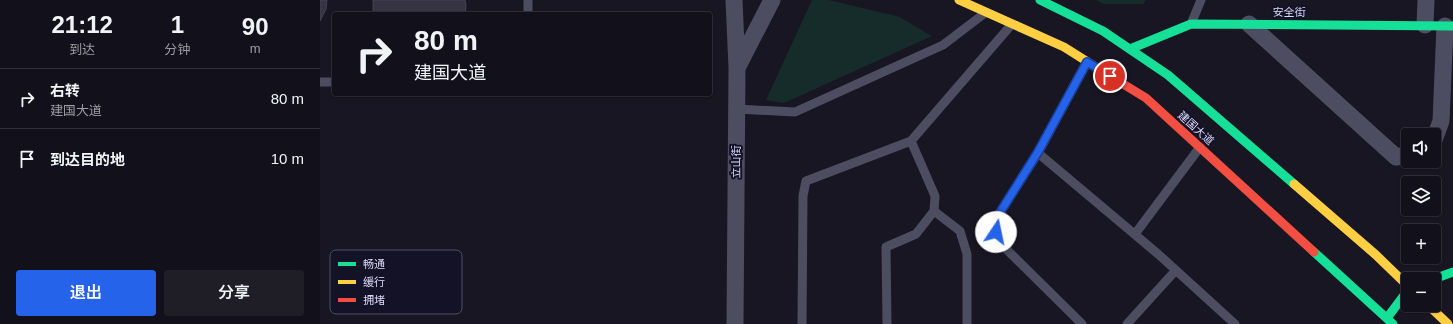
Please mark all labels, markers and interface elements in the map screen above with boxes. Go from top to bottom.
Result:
street label: 安全街 [1273,6,1306,18]
text: 21:12 [51,11,113,38]
text: 1 [171,11,184,38]
text: 90 [242,13,269,40]
text: 80 m [414,25,478,56]
icon: right [348,28,400,80]
text: m [250,41,261,56]
text: 到达 [69,42,95,57]
text: 分钟 [164,42,190,57]
pin [1093,59,1127,93]
text: 建国大道 [414,63,486,83]
icon: arrive [1099,65,1121,87]
text: 右转 [50,82,80,99]
icon: right [16,88,38,110]
text: 80 m [271,90,304,107]
text: 建国大道 [50,103,102,118]
street label: 建国大道 [1176,109,1216,147]
map controls [1401,128,1441,312]
button: sound [1401,128,1441,168]
street label: 立山街 [730,146,742,179]
icon: arrive [16,148,38,170]
text: 10 m [271,150,304,167]
text: 到达目的地 [50,151,125,168]
button: layers [1401,176,1441,216]
position arrow [975,211,1017,253]
button: + [1401,224,1441,264]
legend [330,250,462,314]
text: 畅通 [363,258,385,270]
button: 退出 [16,270,156,316]
button: 分享 [164,270,304,316]
button: − [1401,272,1441,312]
text: 缓行 [363,276,385,288]
text: 拥堵 [363,294,385,306]

